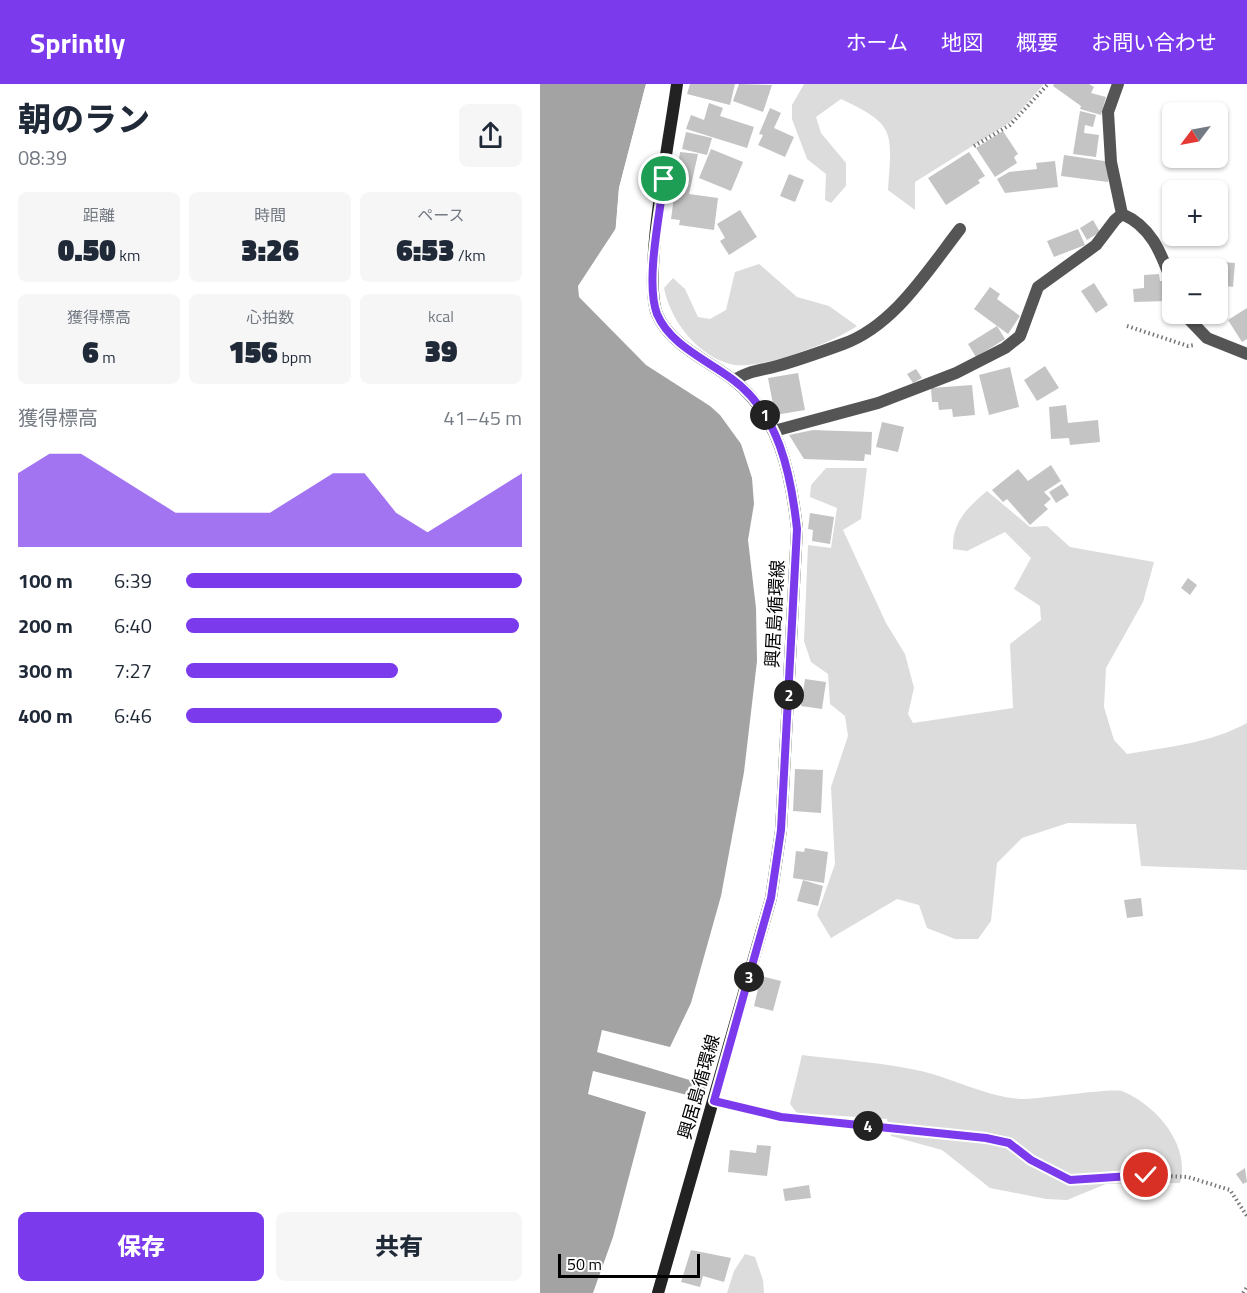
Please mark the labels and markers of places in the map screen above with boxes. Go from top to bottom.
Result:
pin [638,153,689,204]
pin: 1 [750,400,780,430]
pin: 2 [774,680,804,710]
pin: 3 [734,962,764,992]
pin: 4 [853,1111,883,1141]
pin [1120,1149,1171,1200]

